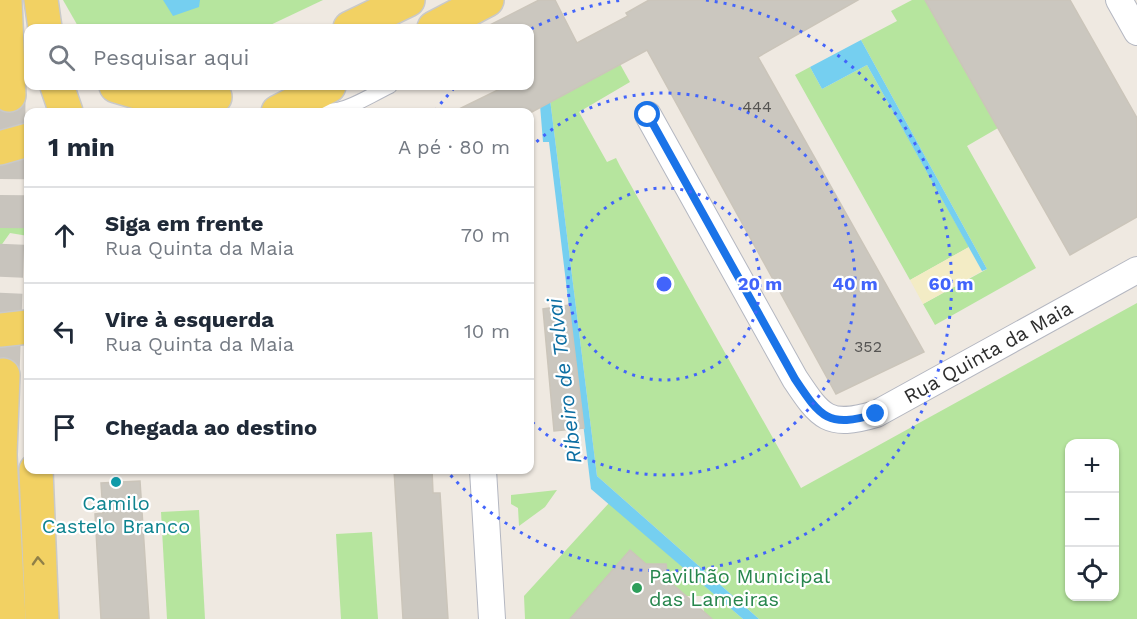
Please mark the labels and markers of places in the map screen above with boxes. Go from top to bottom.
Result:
centre of rings [654,274,674,294]
marker: Camilo Castelo Branco [109,475,123,489]
place label: Camilo Castelo Branco [42,491,190,538]
place label: Pavilhão Municipal das Lameiras [649,564,830,611]
marker: Pavilhão Municipal das Lameiras [630,581,644,595]

